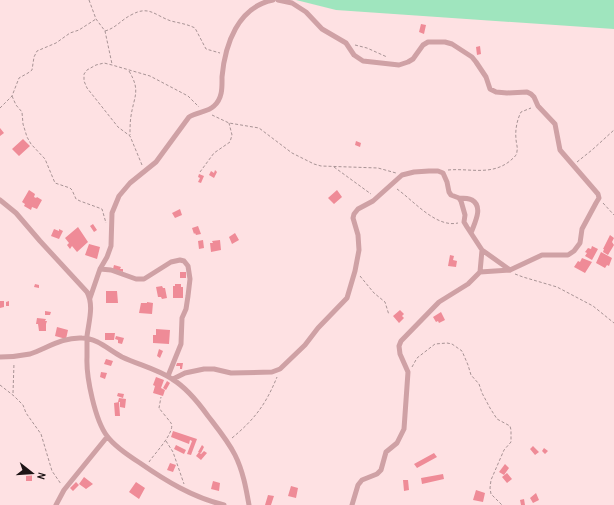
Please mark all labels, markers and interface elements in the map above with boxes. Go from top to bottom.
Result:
north arrow [12,453,52,493]
text: N [34,471,49,481]

